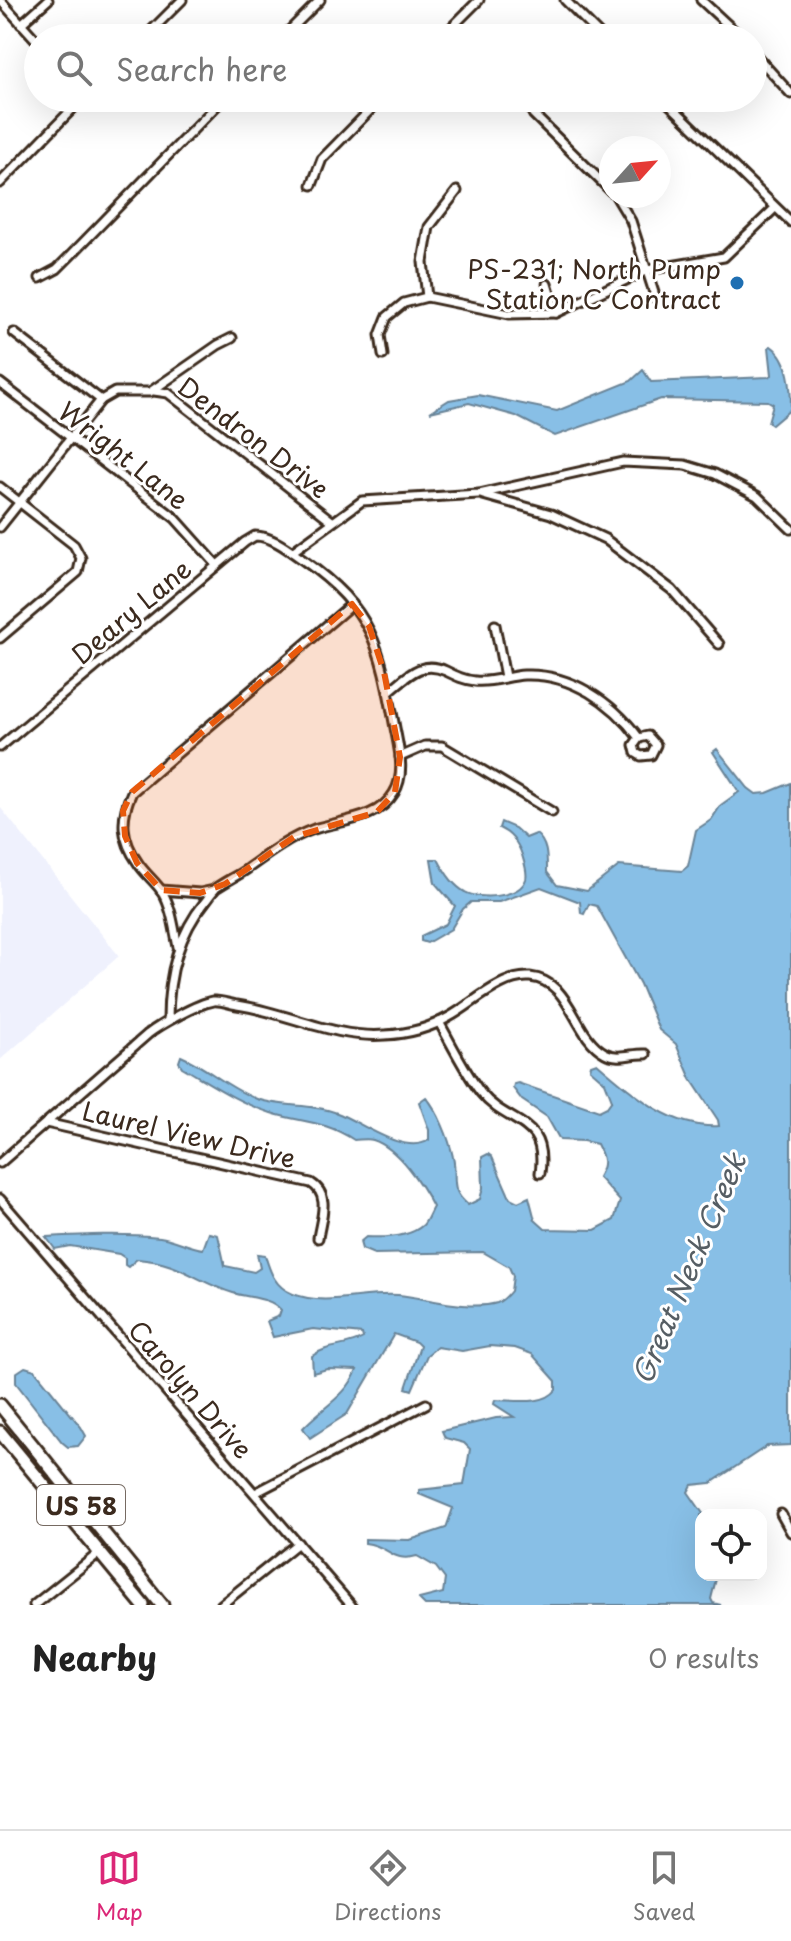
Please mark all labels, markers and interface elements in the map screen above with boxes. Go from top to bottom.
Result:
search box [24,24,767,112]
icon: search [52,46,96,90]
text: Search here [116,46,288,91]
north arrow [599,136,671,208]
place label: PS-231; North Pump Station C Contract [467,249,721,318]
marker: PS-231; North Pump Station C Contract [728,274,746,292]
street label: Dendron Drive [170,367,338,507]
street label: Wright Lane [50,392,198,518]
street label: Deary Lane [62,549,200,673]
street label: Laurel View Drive [79,1091,299,1177]
water label: Great Neck Creek [620,1144,757,1390]
street label: Carolyn Drive [120,1311,262,1467]
road number: US 58 [37,1485,125,1525]
map controls [695,1509,767,1581]
button: locate [695,1509,767,1581]
text: Nearby [32,1631,157,1683]
text: 0 results [648,1638,759,1677]
tab: Map [96,1846,143,1927]
tab: Directions [334,1846,441,1927]
tab: Saved [633,1846,695,1927]

